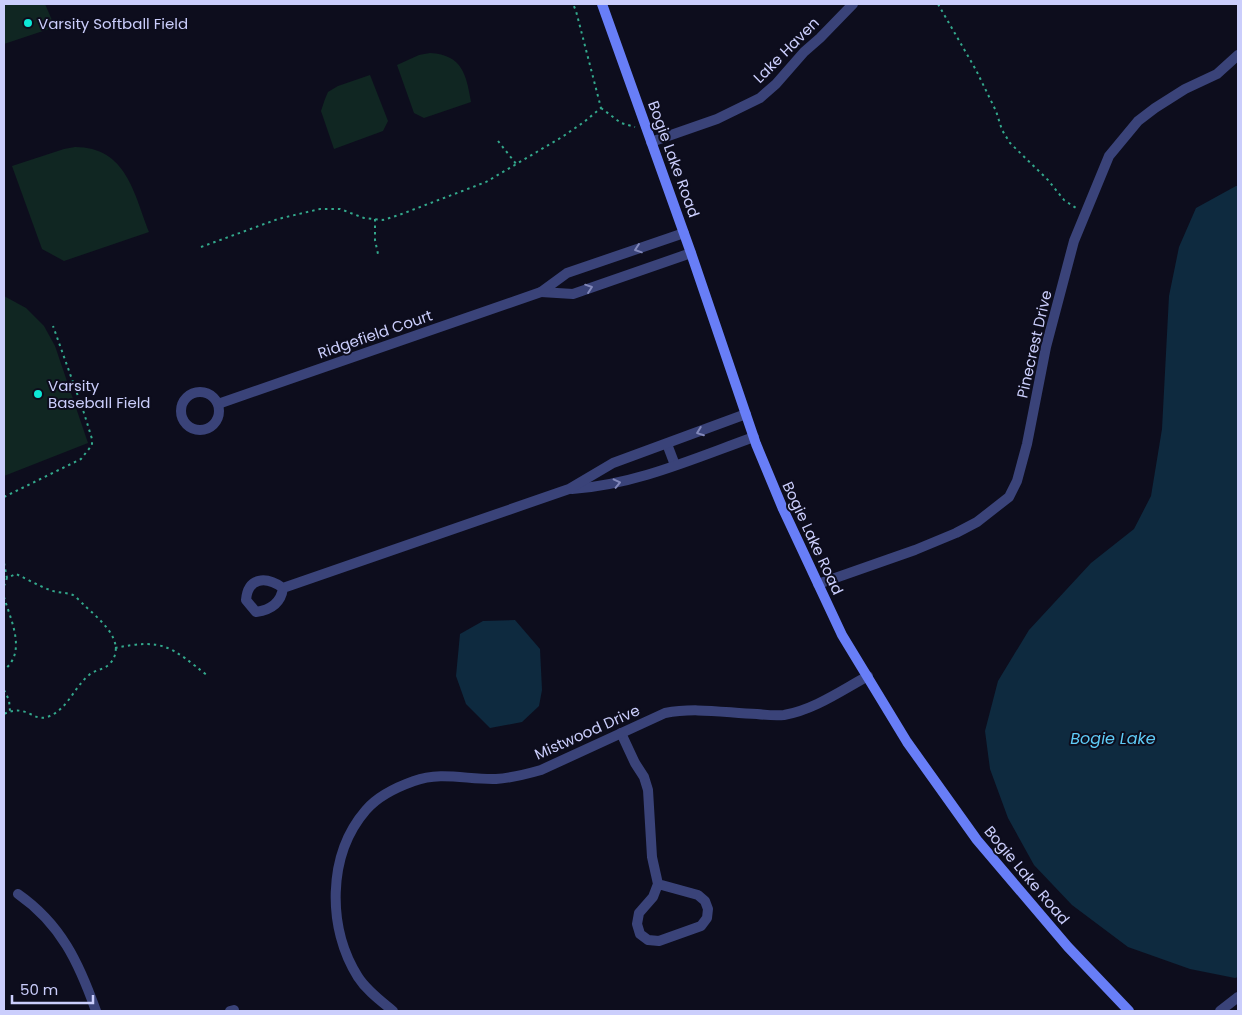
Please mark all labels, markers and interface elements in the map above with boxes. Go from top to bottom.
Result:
street label: Lake Haven [748,12,824,88]
place label: Varsity Softball Field [38,13,188,34]
marker: Varsity Softball Field [22,17,34,29]
street label: Bogie Lake Road [643,98,705,220]
one-way arrow [634,243,643,253]
one-way arrow [584,284,593,294]
street label: Pinecrest Drive [1011,288,1057,400]
street label: Ridgefield Court [315,305,435,363]
place label: Varsity Baseball Field [48,375,151,413]
marker: Varsity Baseball Field [32,388,44,400]
one-way arrow [697,426,705,436]
one-way arrow [613,478,622,489]
street label: Bogie Lake Road [778,478,848,598]
street label: Mistwood Drive [531,699,643,765]
water label: Bogie Lake [1070,727,1156,750]
street label: Bogie Lake Road [980,821,1074,929]
scale bar [12,972,94,1004]
text: 50 m [20,979,58,1000]

